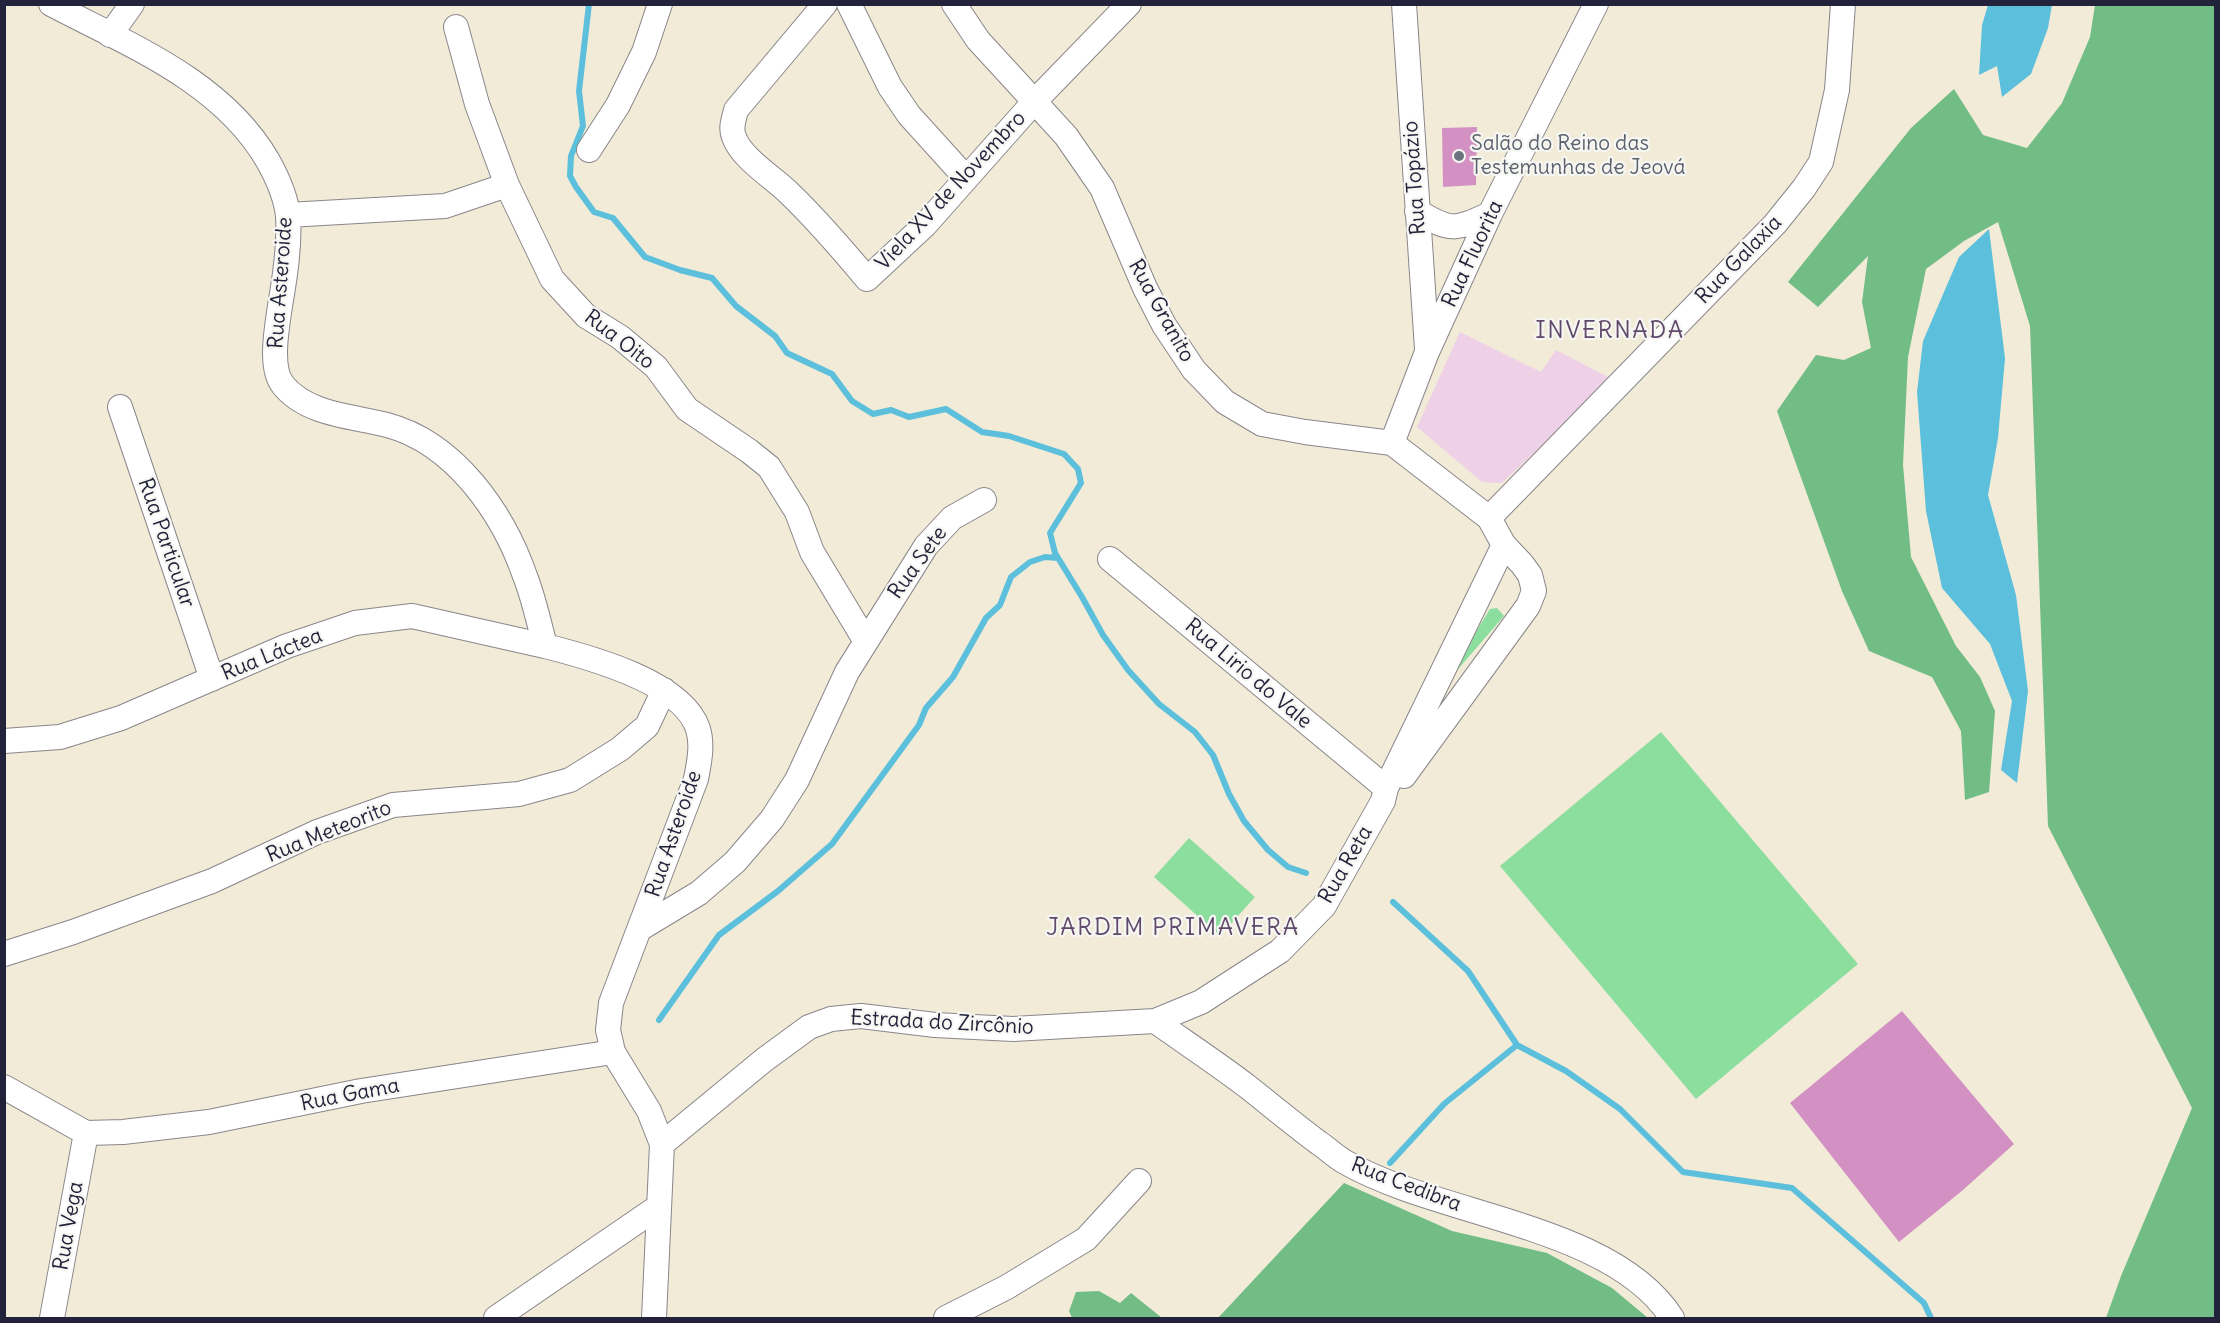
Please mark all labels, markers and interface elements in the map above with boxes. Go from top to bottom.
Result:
street label: Viela XV de Novembro [871,106,1031,276]
street label: Rua Topázio [1398,120,1432,236]
place label: Salão do Reino das Testemunhas de Jeová [1471,131,1685,181]
marker: Salão do Reino das Testemunhas de Jeová [1452,149,1466,163]
street label: Rua Fluorita [1437,196,1509,312]
street label: Rua Galaxia [1691,211,1787,309]
street label: Rua Asteroide [264,216,298,350]
street label: Rua Granito [1122,255,1200,367]
street label: Rua Oito [579,305,659,375]
district label: INVERNADA [1535,317,1685,345]
street label: Rua Particular [132,475,200,611]
street label: Rua Sete [883,522,953,604]
street label: Rua Lirio do Vale [1179,614,1317,734]
street label: Rua Láctea [218,623,326,687]
street label: Rua Asteroide [641,767,707,901]
street label: Rua Meteorito [263,795,395,869]
street label: Rua Reta [1314,822,1378,908]
district label: JARDIM PRIMAVERA [1046,914,1300,942]
street label: Estrada do Zircônio [850,1006,1034,1040]
street label: Rua Gama [299,1073,401,1117]
street label: Rua Cedibra [1347,1152,1465,1218]
street label: Rua Vega [49,1180,89,1272]

